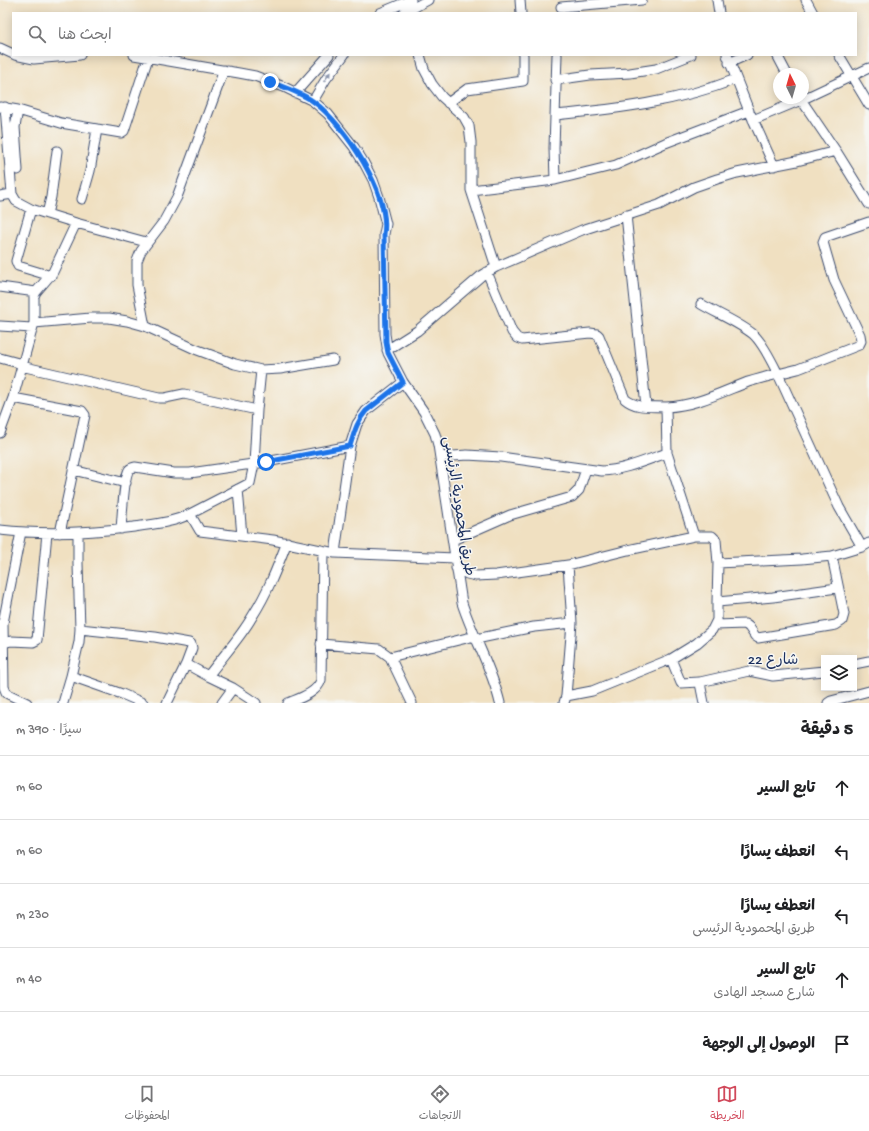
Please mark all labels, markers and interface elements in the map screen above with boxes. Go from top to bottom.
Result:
search box [12,12,857,56]
icon: search [26,23,48,45]
text: ابحث هنا [58,27,112,45]
north arrow [773,68,809,104]
one-way arrow [324,72,331,83]
route end [261,73,279,91]
street label: طريق المحمودية الرئيسى [438,435,478,577]
route start [257,453,275,471]
street label: شارع 22 [748,652,798,670]
map controls [821,655,857,691]
button: layers [821,655,857,691]
text: 5 دقيقة [801,721,853,741]
text: سيرًا · 390 m [16,723,82,738]
icon: ahead [831,777,853,799]
text: 60 m [16,780,42,795]
text: تابع السير [758,780,815,798]
icon: left [831,841,853,863]
text: 60 m [16,844,42,859]
text: انعطف يسارًا [741,844,815,862]
text: انعطف يسارًا [741,898,815,916]
icon: left [831,905,853,927]
text: 230 m [16,908,49,923]
text: طريق المحمودية الرئيسى [693,922,815,937]
text: تابع السير [758,962,815,980]
icon: ahead [831,969,853,991]
text: 40 m [16,972,42,987]
text: شارع مسجد الهادى [713,986,815,1001]
icon: arrive [831,1033,853,1055]
text: الوصول إلى الوجهة [702,1036,815,1054]
tab: المحفوظات [125,1083,170,1125]
tab: الاتجاهات [419,1083,461,1125]
tab: الخريطة [710,1083,745,1125]

